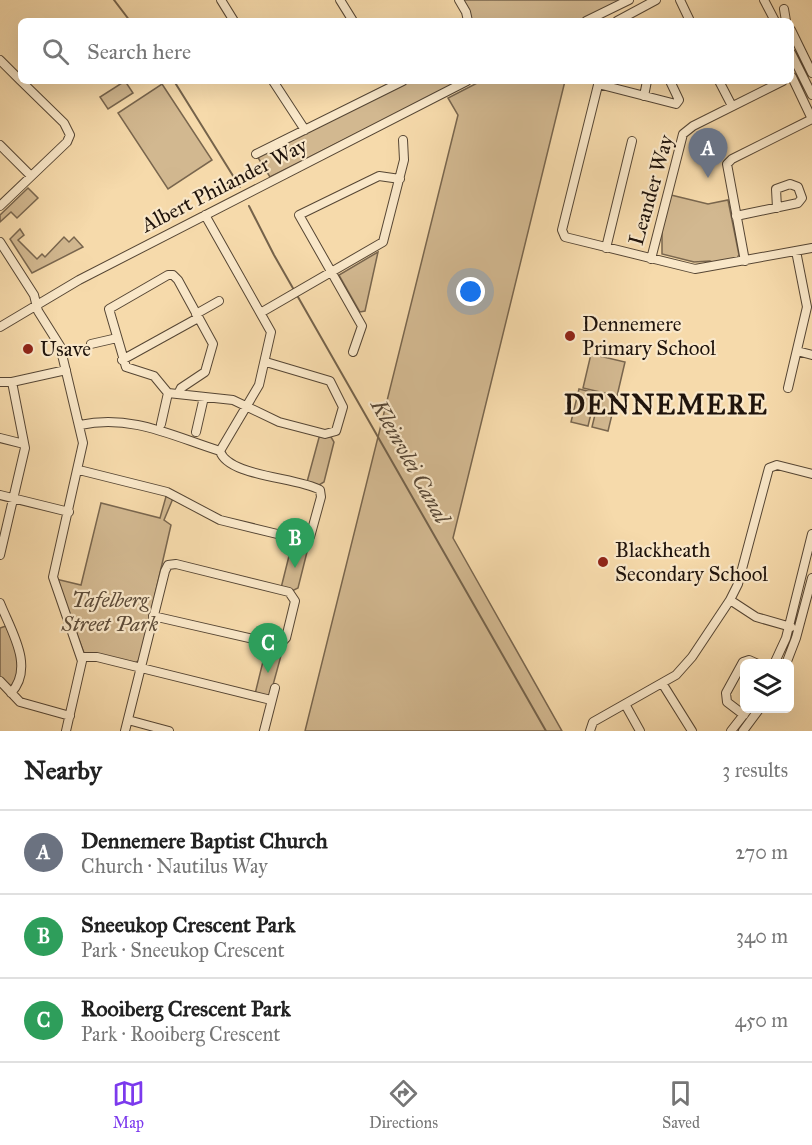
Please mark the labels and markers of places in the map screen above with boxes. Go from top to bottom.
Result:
pin: A [688,128,728,178]
place label: Dennemere Primary School [582,311,716,361]
marker: Dennemere Primary School [563,329,577,343]
place label: Usave [40,336,91,362]
marker: Usave [21,342,35,356]
pin: B [276,518,314,568]
place label: Blackheath Secondary School [615,537,768,587]
marker: Blackheath Secondary School [596,555,610,569]
pin: C [248,624,288,673]

